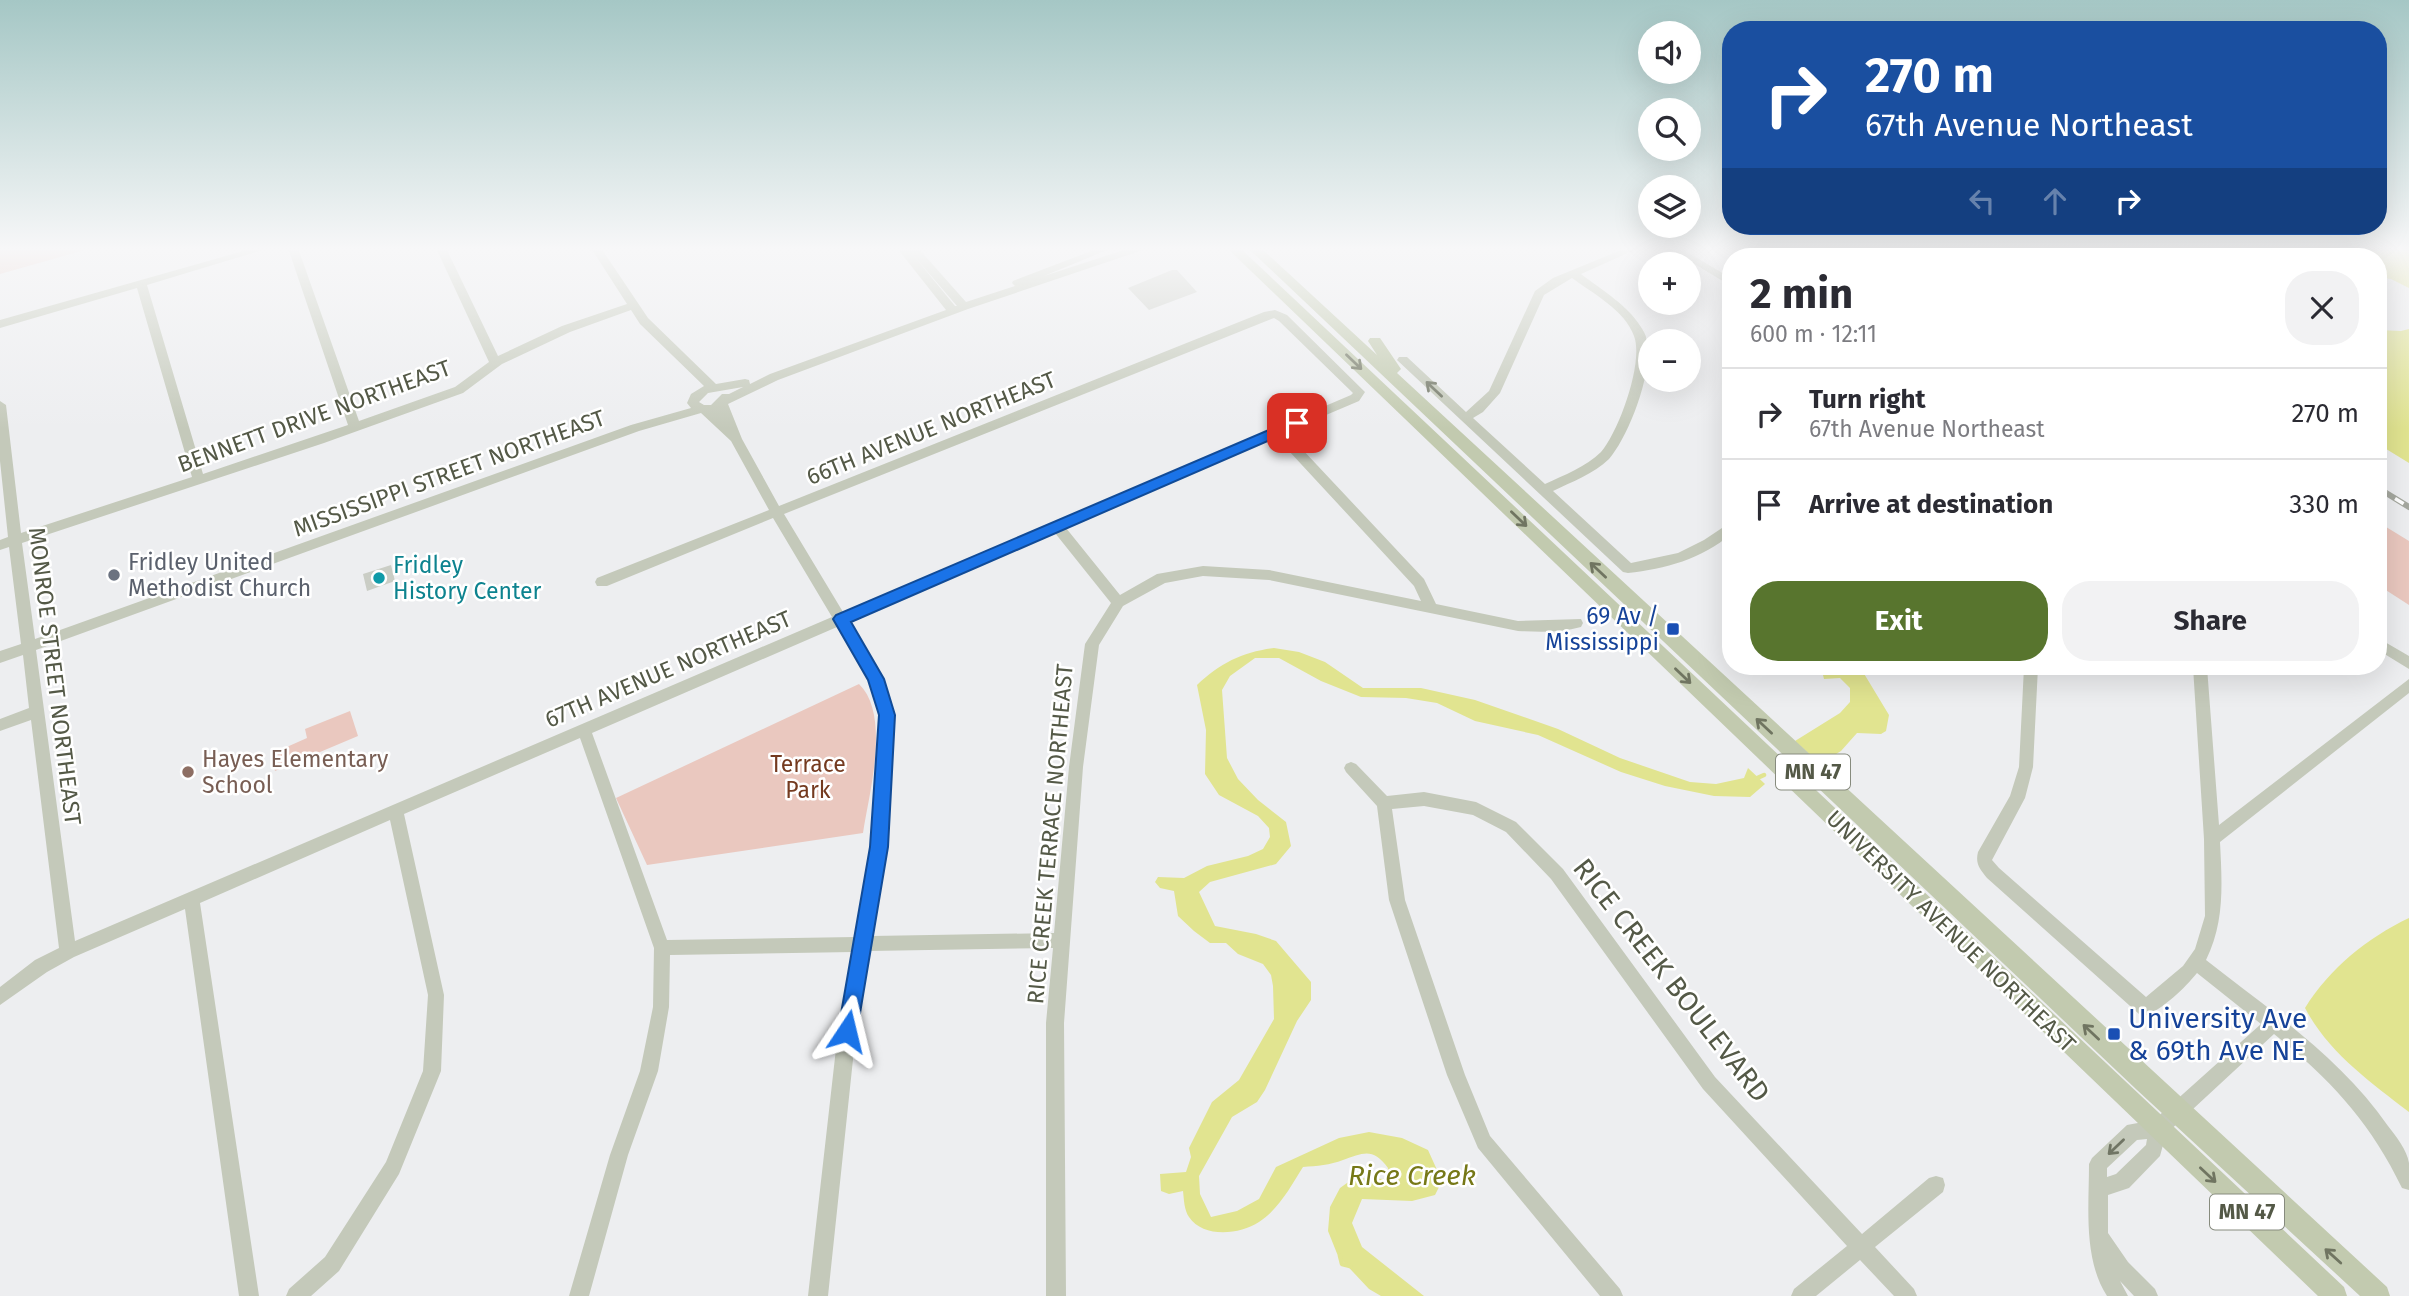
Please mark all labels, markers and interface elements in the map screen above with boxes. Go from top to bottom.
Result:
map controls [1638,21,1701,392]
button: sound [1638,21,1701,84]
text: 270 m [1865,46,1994,105]
icon: right [1750,49,1841,140]
button: search [1638,98,1701,161]
text: 67th Avenue Northeast [1865,106,2193,144]
button: layers [1638,175,1701,238]
icon: left [1963,182,2001,220]
icon: ahead [2036,182,2074,220]
icon: right [2109,182,2147,220]
button: + [1638,252,1701,315]
text: 2 min [1750,269,1853,319]
button: close [2285,271,2359,345]
text: 600 m · 12:11 [1750,320,1877,348]
button: − [1638,329,1701,392]
street label: BENNETT DRIVE NORTHEAST [174,353,454,479]
one-way arrow [1345,354,1362,371]
street label: 66TH AVENUE NORTHEAST [802,365,1060,491]
one-way arrow [1425,381,1443,397]
text: Turn right [1809,384,1926,415]
pin [1267,393,1327,453]
icon: right [1750,395,1788,433]
text: 270 m [2291,398,2359,429]
street label: MISSISSIPPI STREET NORTHEAST [289,403,609,543]
icon: arrive [1278,404,1316,442]
text: 67th Avenue Northeast [1809,415,2045,443]
icon: arrive [1750,486,1788,524]
text: Arrive at destination [1809,489,2053,520]
text: 330 m [2289,489,2359,520]
one-way arrow [1510,511,1527,528]
street label: MONROE STREET NORTHEAST [23,526,87,827]
place label: Fridley United Methodist Church [128,548,311,602]
place label: Fridley History Center [393,551,541,605]
one-way arrow [1590,562,1607,579]
marker: Fridley United Methodist Church [106,567,122,583]
marker: Fridley History Center [371,570,387,586]
button: Exit [1750,581,2048,661]
button: Share [2062,581,2359,661]
place label: 69 Av / Mississippi [1545,602,1659,656]
street label: 67TH AVENUE NORTHEAST [541,604,795,734]
marker: 69 Av / Mississippi [1665,621,1681,637]
street label: RICE CREEK TERRACE NORTHEAST [1021,663,1079,1005]
one-way arrow [1674,667,1691,684]
one-way arrow [1755,718,1773,734]
place label: Hayes Elementary School [202,745,389,799]
park label: Terrace Park [770,750,846,804]
road number: MN 47 [1776,754,1850,790]
marker: Hayes Elementary School [180,764,196,780]
street label: UNIVERSITY AVENUE NORTHEAST [1820,804,2082,1058]
street label: RICE CREEK BOULEVARD [1566,852,1777,1109]
position arrow [810,994,884,1068]
place label: University Ave & 69th Ave NE [2128,1002,2307,1067]
one-way arrow [2082,1024,2100,1040]
marker: University Ave & 69th Ave NE [2106,1026,2122,1042]
one-way arrow [2108,1139,2125,1156]
water label: Rice Creek [1348,1159,1476,1192]
one-way arrow [2199,1167,2216,1184]
road number: MN 47 [2210,1194,2284,1230]
one-way arrow [2324,1248,2342,1264]

